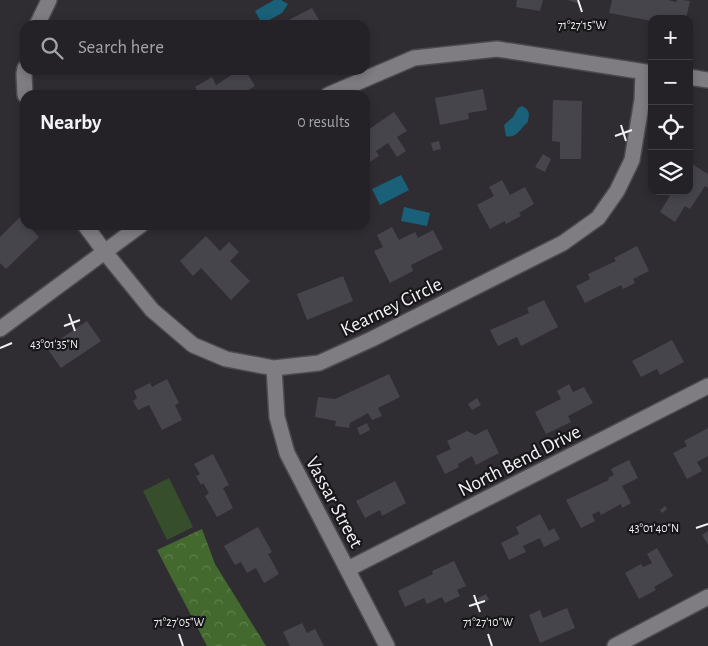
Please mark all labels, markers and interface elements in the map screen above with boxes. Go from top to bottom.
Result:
map controls [648,15,693,195]
button: + [648,15,693,60]
text: 71°27'15"W [558,19,607,31]
search box [20,20,370,75]
icon: search [38,34,66,62]
text: Search here [78,38,164,57]
button: − [648,60,693,105]
button: locate [648,105,693,150]
text: Nearby [40,112,101,133]
text: 0 results [297,114,350,130]
button: layers [648,150,693,195]
street label: Kearney Circle [338,274,445,340]
text: 43°01'35"N [30,338,78,350]
street label: North Bend Drive [455,421,584,500]
street label: Vassar Street [302,454,367,552]
text: 43°01'40"N [629,522,679,534]
text: 71°27'05"W [154,616,205,628]
text: 71°27'10"W [463,616,513,628]

